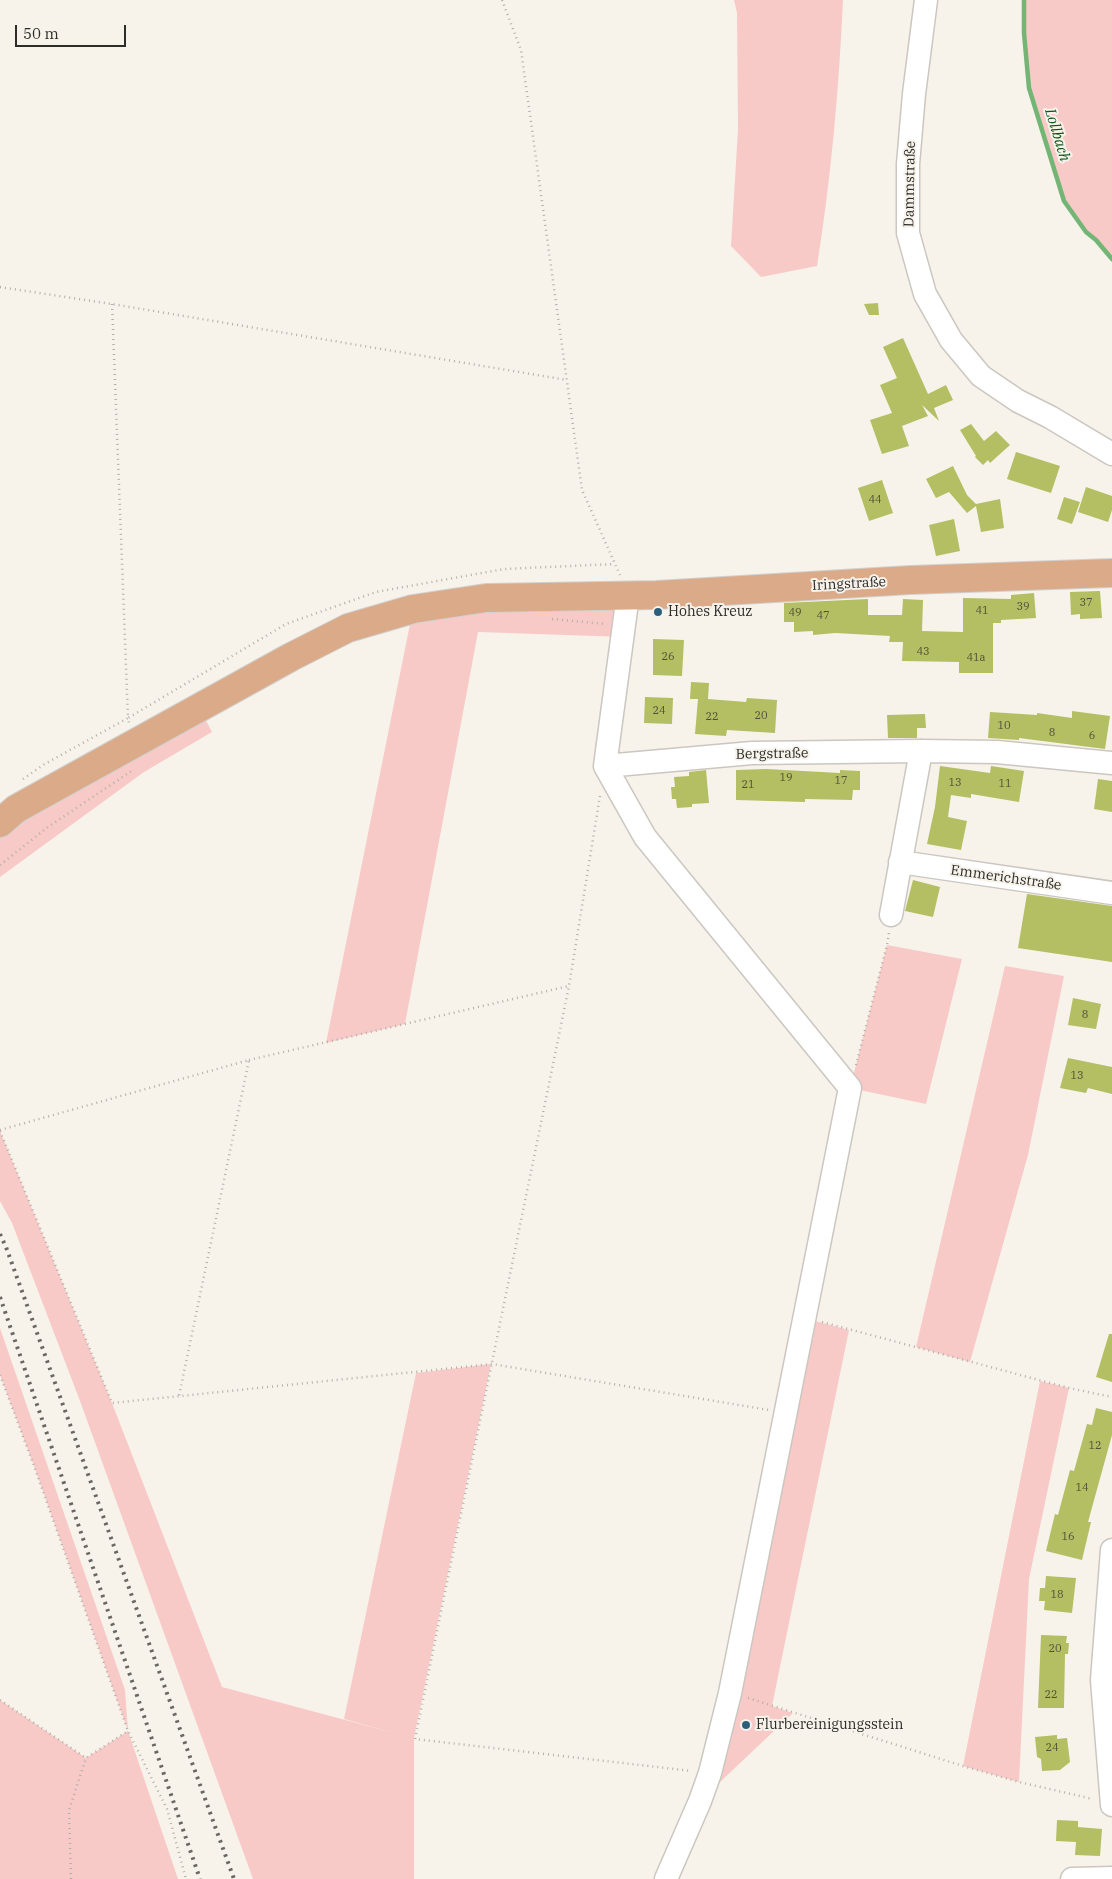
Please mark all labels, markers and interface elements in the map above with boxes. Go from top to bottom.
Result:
scale bar [18,15,129,47]
text: 50 m [23,24,59,43]
water label: Lollbach [1040,106,1074,164]
street label: Dammstraße [901,141,919,227]
house number: 44 [868,493,882,507]
street label: Iringstraße [812,574,886,594]
house number: 37 [1079,596,1093,610]
house number: 39 [1016,600,1030,614]
place label: Hohes Kreuz [668,604,752,620]
house number: 41 [975,604,989,618]
marker: Hohes Kreuz [652,606,664,618]
house number: 49 [788,606,802,620]
house number: 47 [816,609,830,623]
house number: 43 [916,645,930,659]
house number: 26 [661,650,675,664]
house number: 41a [966,651,986,665]
house number: 24 [652,704,666,718]
house number: 20 [754,709,768,723]
house number: 22 [705,710,719,724]
house number: 10 [997,719,1011,733]
house number: 8 [1049,726,1055,740]
house number: 6 [1089,729,1095,743]
street label: Bergstraße [736,745,808,763]
house number: 19 [779,771,793,785]
house number: 17 [834,774,848,788]
house number: 13 [948,776,962,790]
house number: 11 [998,777,1012,791]
house number: 21 [741,778,755,792]
street label: Emmerichstraße [950,862,1062,894]
house number: 8 [1082,1008,1088,1022]
house number: 13 [1070,1069,1084,1083]
house number: 12 [1088,1439,1102,1453]
house number: 14 [1075,1481,1089,1495]
house number: 16 [1061,1530,1075,1544]
house number: 18 [1050,1588,1064,1602]
house number: 20 [1048,1642,1062,1656]
house number: 22 [1044,1688,1058,1702]
place label: Flurbereinigungsstein [756,1717,903,1733]
marker: Flurbereinigungsstein [740,1719,752,1731]
house number: 24 [1045,1741,1059,1755]

